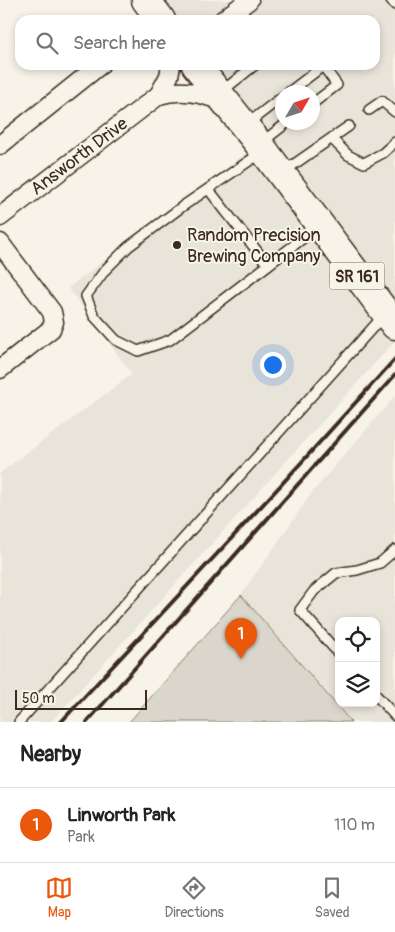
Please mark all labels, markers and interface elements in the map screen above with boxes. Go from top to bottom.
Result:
search box [15,15,380,70]
icon: search [33,29,61,57]
text: Search here [73,31,166,55]
north arrow [275,85,320,130]
street label: Answorth Drive [26,112,133,200]
place label: Random Precision Brewing Company [187,224,321,268]
marker: Random Precision Brewing Company [171,239,183,251]
road number: SR 161 [330,262,384,290]
your location [260,352,286,378]
map controls [335,617,380,707]
button: locate [335,617,380,662]
pin: 1 [225,618,257,659]
button: layers [335,662,380,707]
scale bar [15,687,148,710]
text: 50 m [22,690,55,707]
text: Nearby [20,741,81,768]
text: Linworth Park [67,803,175,827]
text: 1 [33,815,39,835]
text: 110 m [334,815,375,835]
text: Park [67,827,95,847]
tab: Map [45,874,73,921]
tab: Directions [164,874,224,921]
tab: Saved [315,874,350,921]

